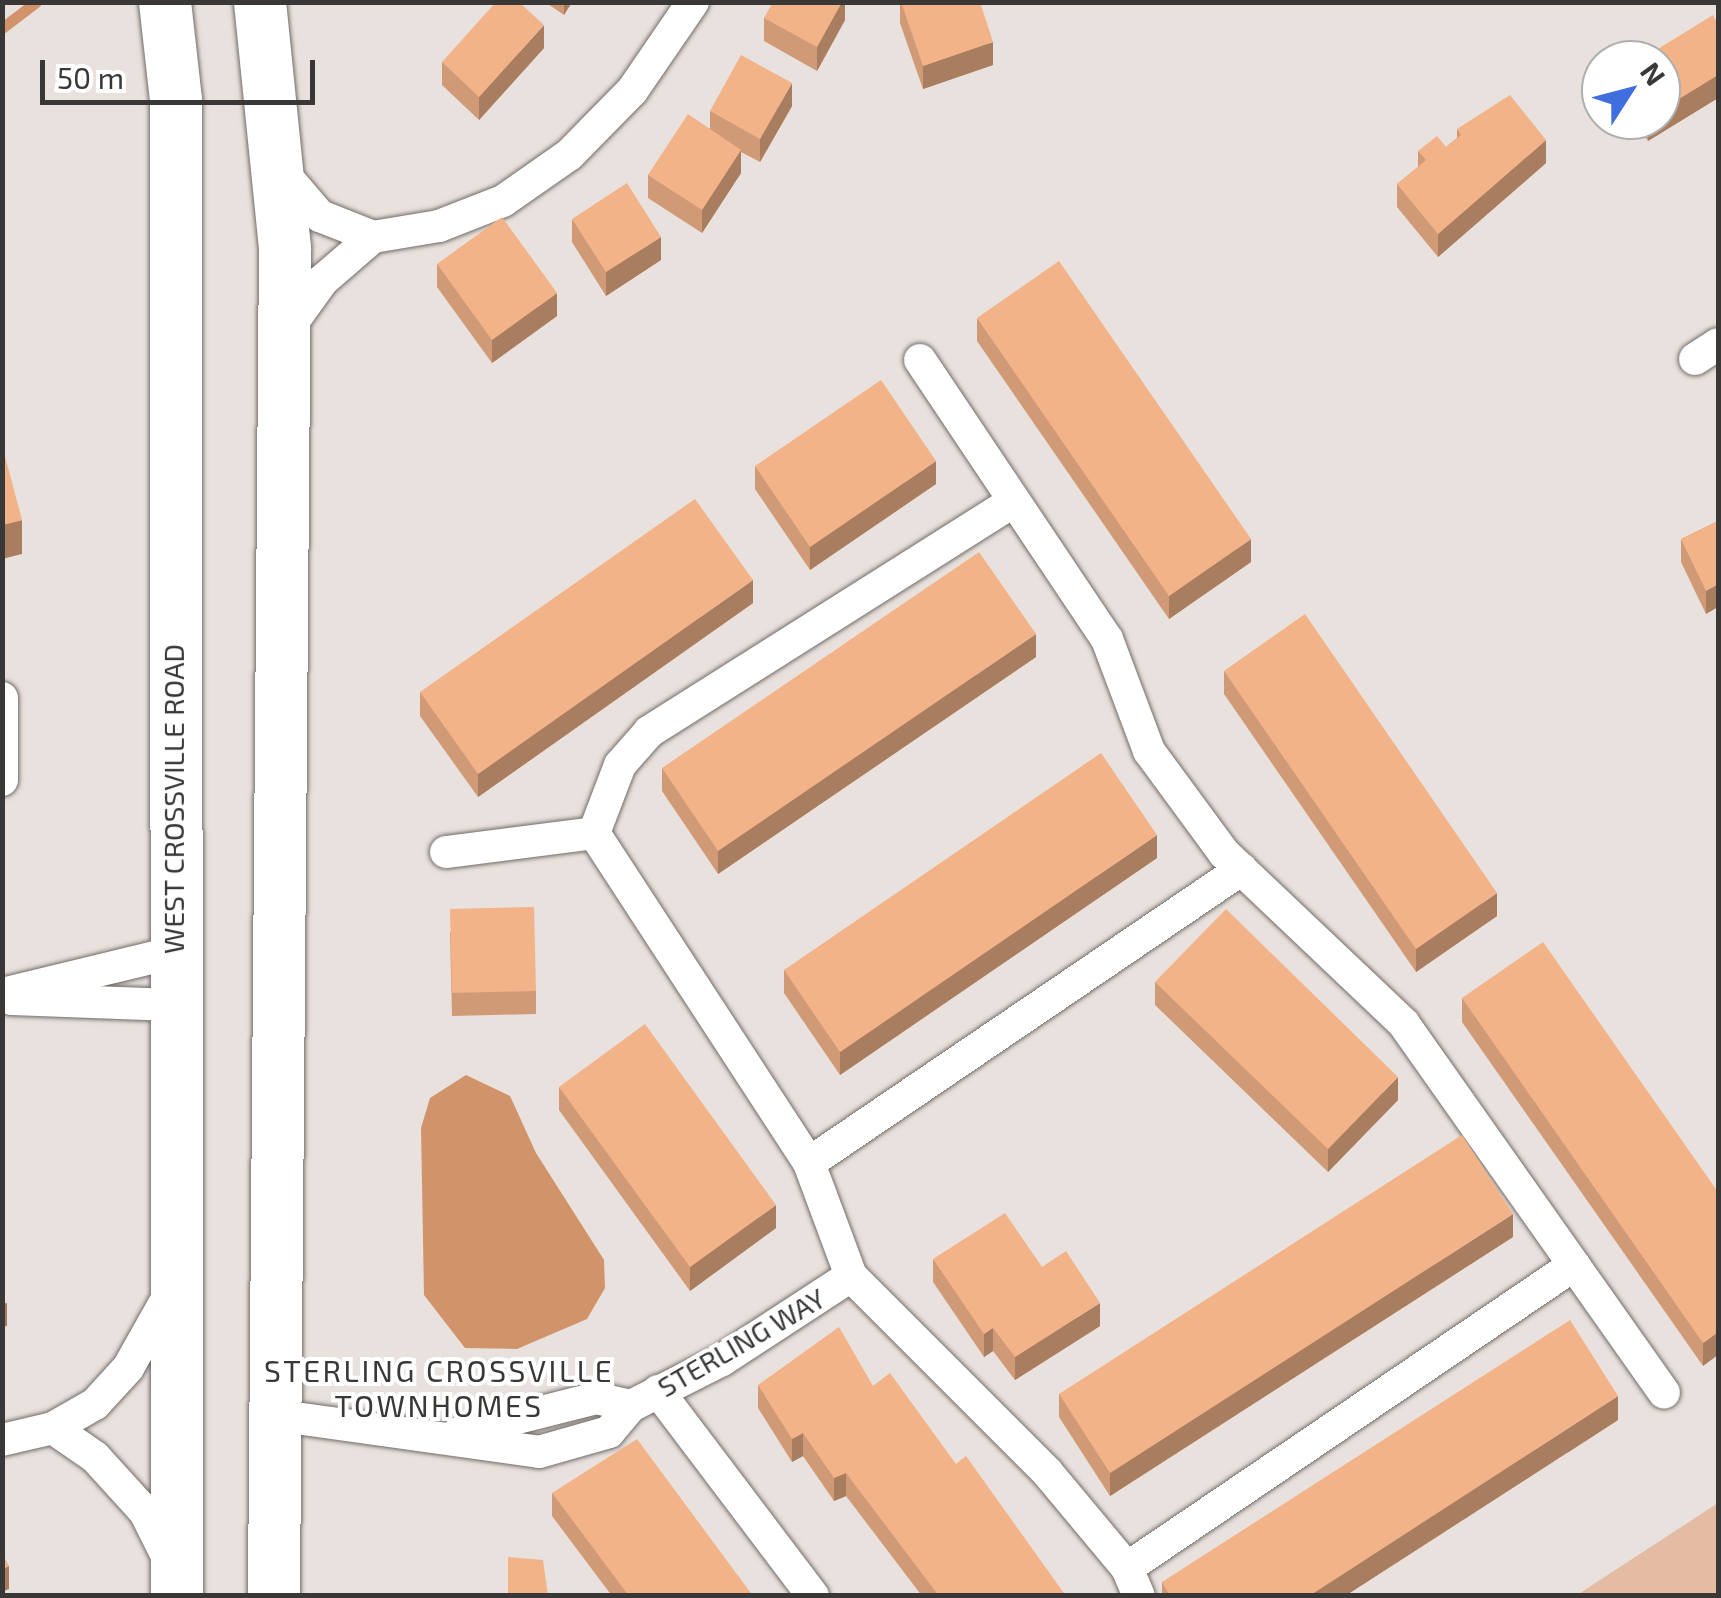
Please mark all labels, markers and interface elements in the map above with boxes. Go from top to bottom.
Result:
scale bar [45,40,320,102]
north arrow [1581,40,1681,140]
text: N [1634,55,1673,92]
text: 50 m [57,59,124,95]
street label: WEST CROSSVILLE ROAD [156,644,190,954]
street label: STERLING WAY [651,1280,831,1404]
district label: STERLING CROSSVILLE TOWNHOMES [264,1352,614,1422]

